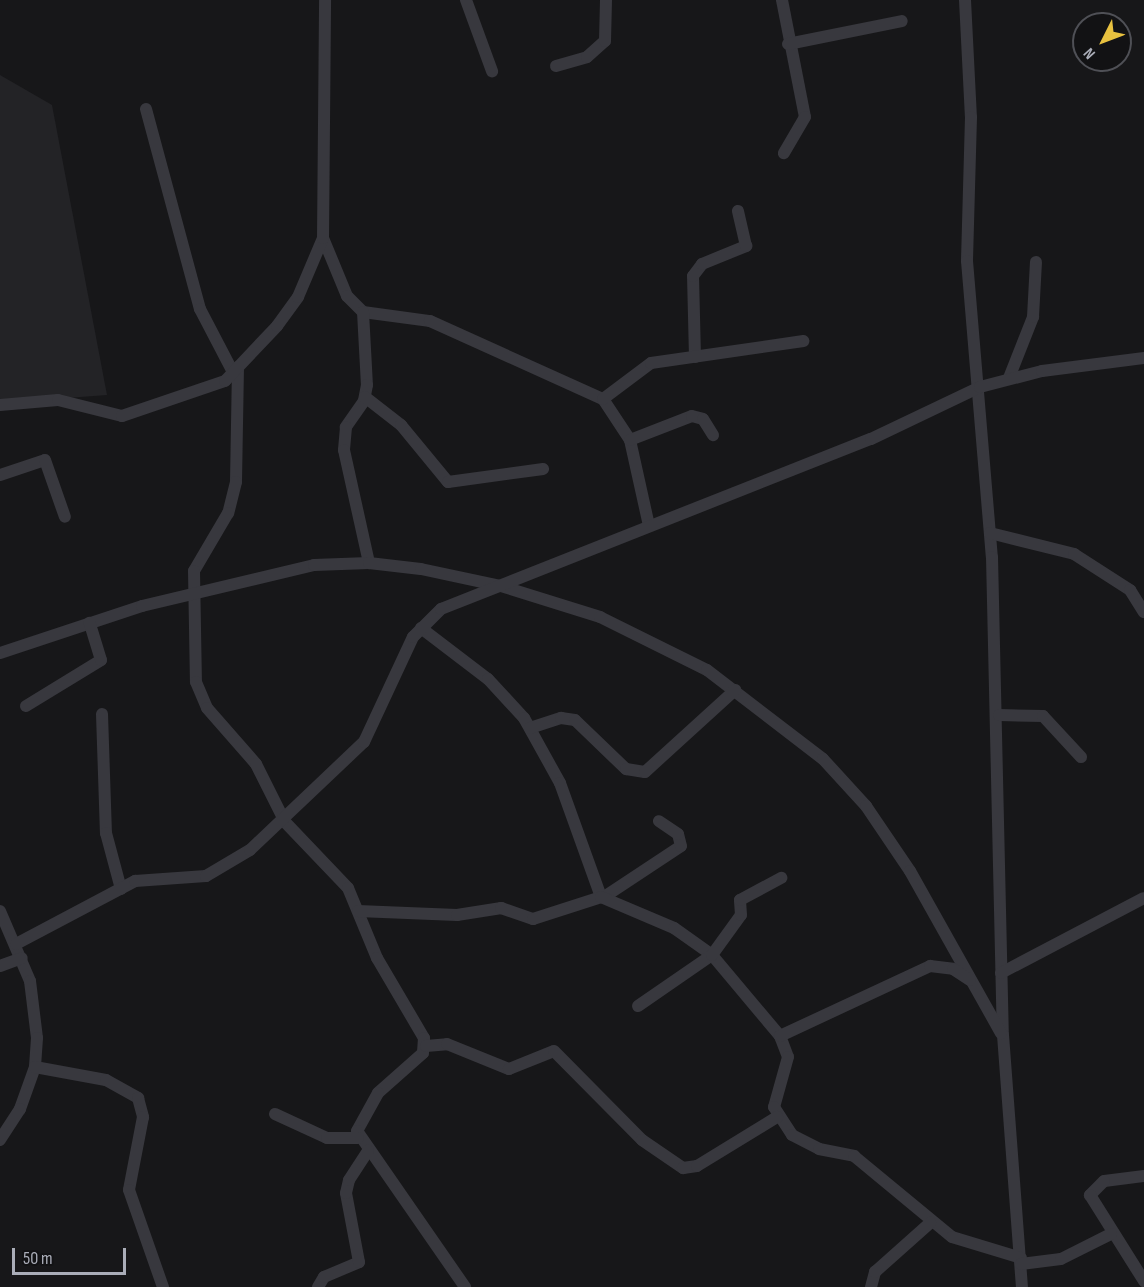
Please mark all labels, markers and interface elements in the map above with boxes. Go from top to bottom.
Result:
north arrow [1072,12,1132,72]
text: N [1080,44,1100,63]
scale bar [15,1236,129,1274]
text: 50 m [23,1248,53,1269]

